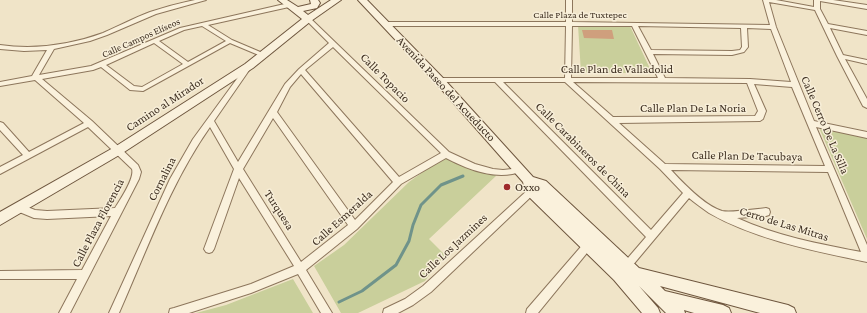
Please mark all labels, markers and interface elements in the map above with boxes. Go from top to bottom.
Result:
street label: Calle Plaza de Tuxtepec [533,9,627,21]
street label: Calle Campos Elíseos [100,15,182,61]
street label: Avenida Paseo del Acueducto [394,33,498,145]
street label: Calle Topacio [357,50,413,106]
street label: Calle Plan de Valladolid [561,62,673,76]
street label: Camino al Mirador [123,73,207,135]
street label: Calle Cerro De La Silla [798,74,852,176]
street label: Calle Carabineros de China [532,99,634,201]
street label: Calle Plan De La Noria [640,101,746,115]
street label: Calle Plan De Tacubaya [691,148,803,164]
street label: Cornalina [145,155,179,203]
street label: Calle Plaza Florencia [69,176,127,270]
place label: Oxxo [515,180,540,194]
marker: Oxxo [502,182,512,192]
street label: Turquesa [261,187,297,233]
street label: Calle Esmeralda [309,187,375,249]
street label: Cerro de Las Mitras [738,204,830,244]
street label: Calle Los Jazmines [416,210,490,282]

